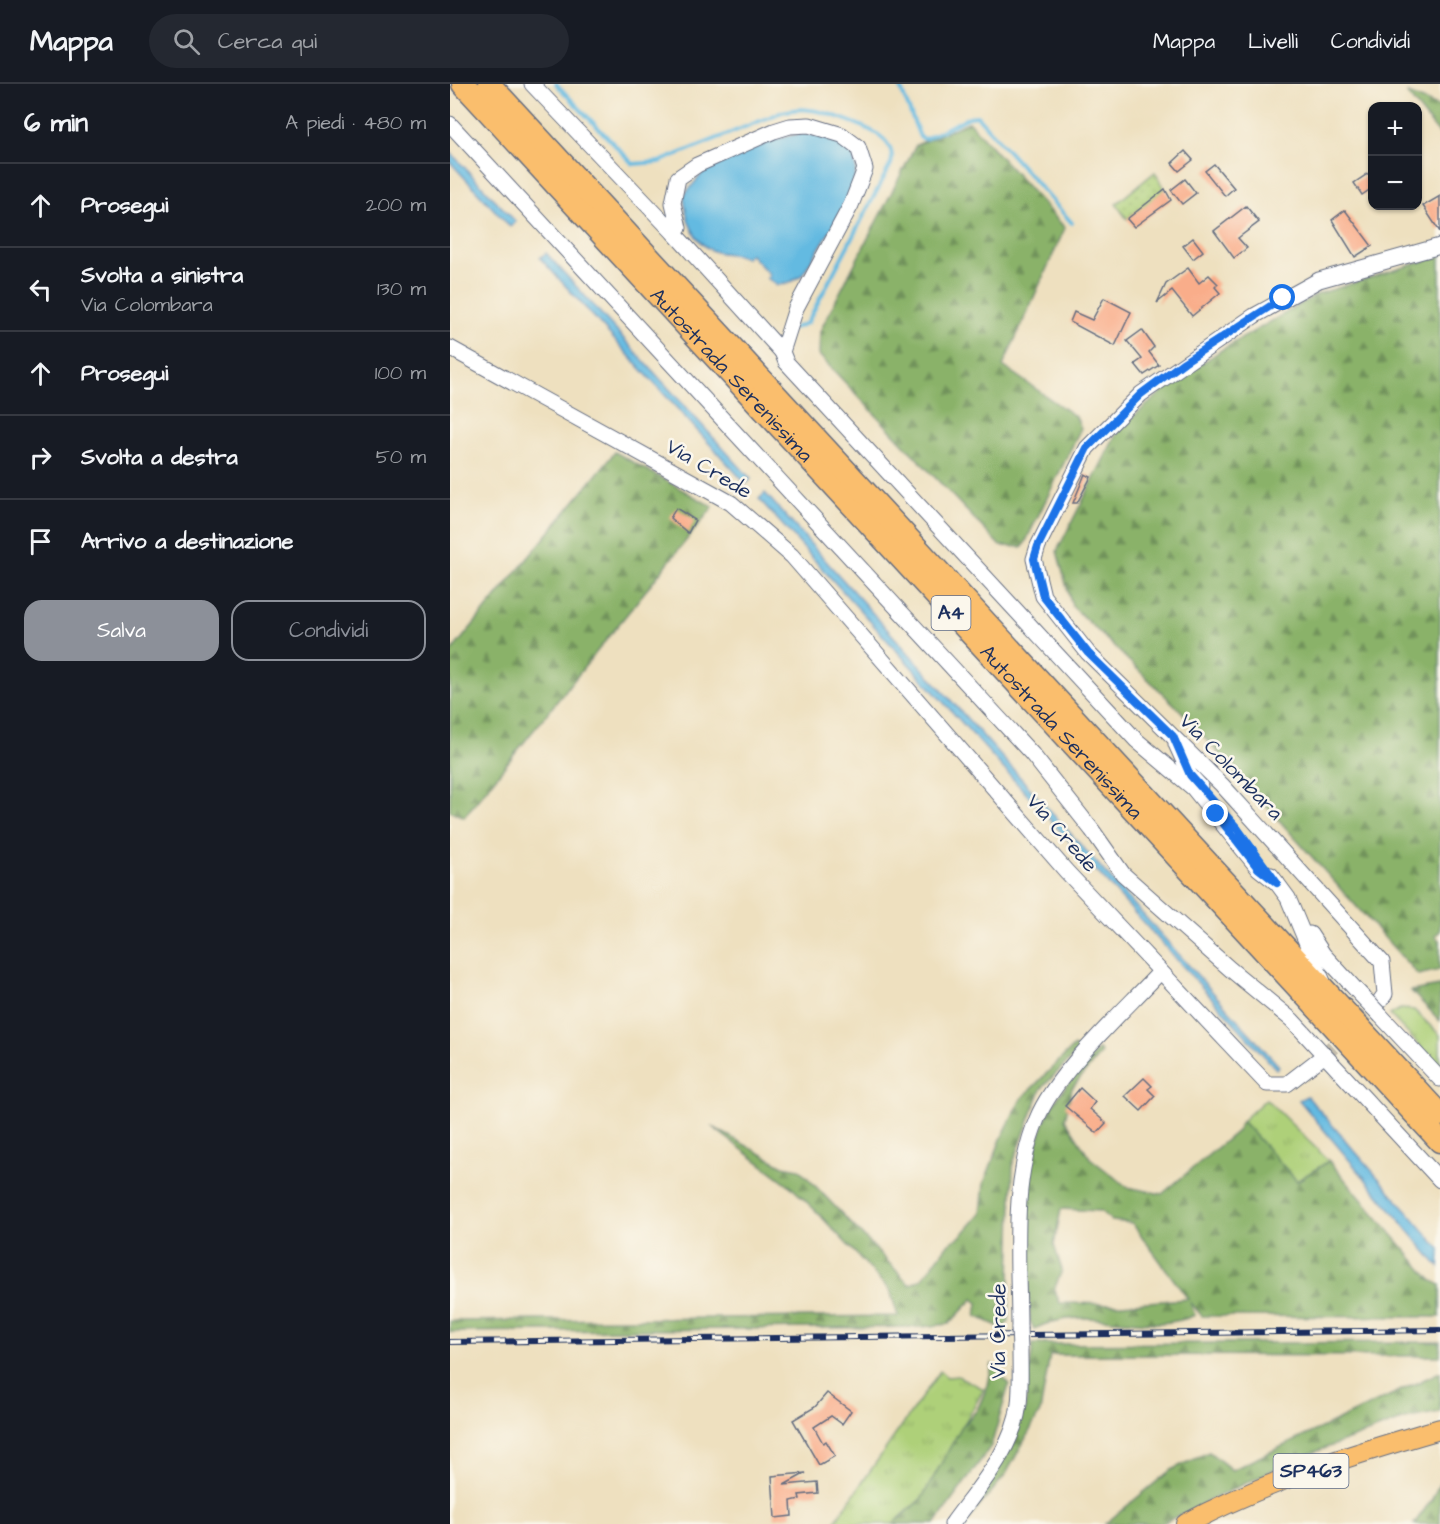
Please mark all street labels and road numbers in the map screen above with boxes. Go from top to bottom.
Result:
street label: Autostrada Serenissima [644,281,820,469]
street label: Via Crede [661,432,757,506]
road number: A4 [932,596,970,630]
street label: Autostrada Serenissima [973,638,1150,826]
street label: Via Colombara [1173,707,1290,827]
street label: Via Crede [1020,787,1104,879]
street label: Via Crede [984,1283,1013,1379]
road number: SP463 [1274,1454,1348,1488]

